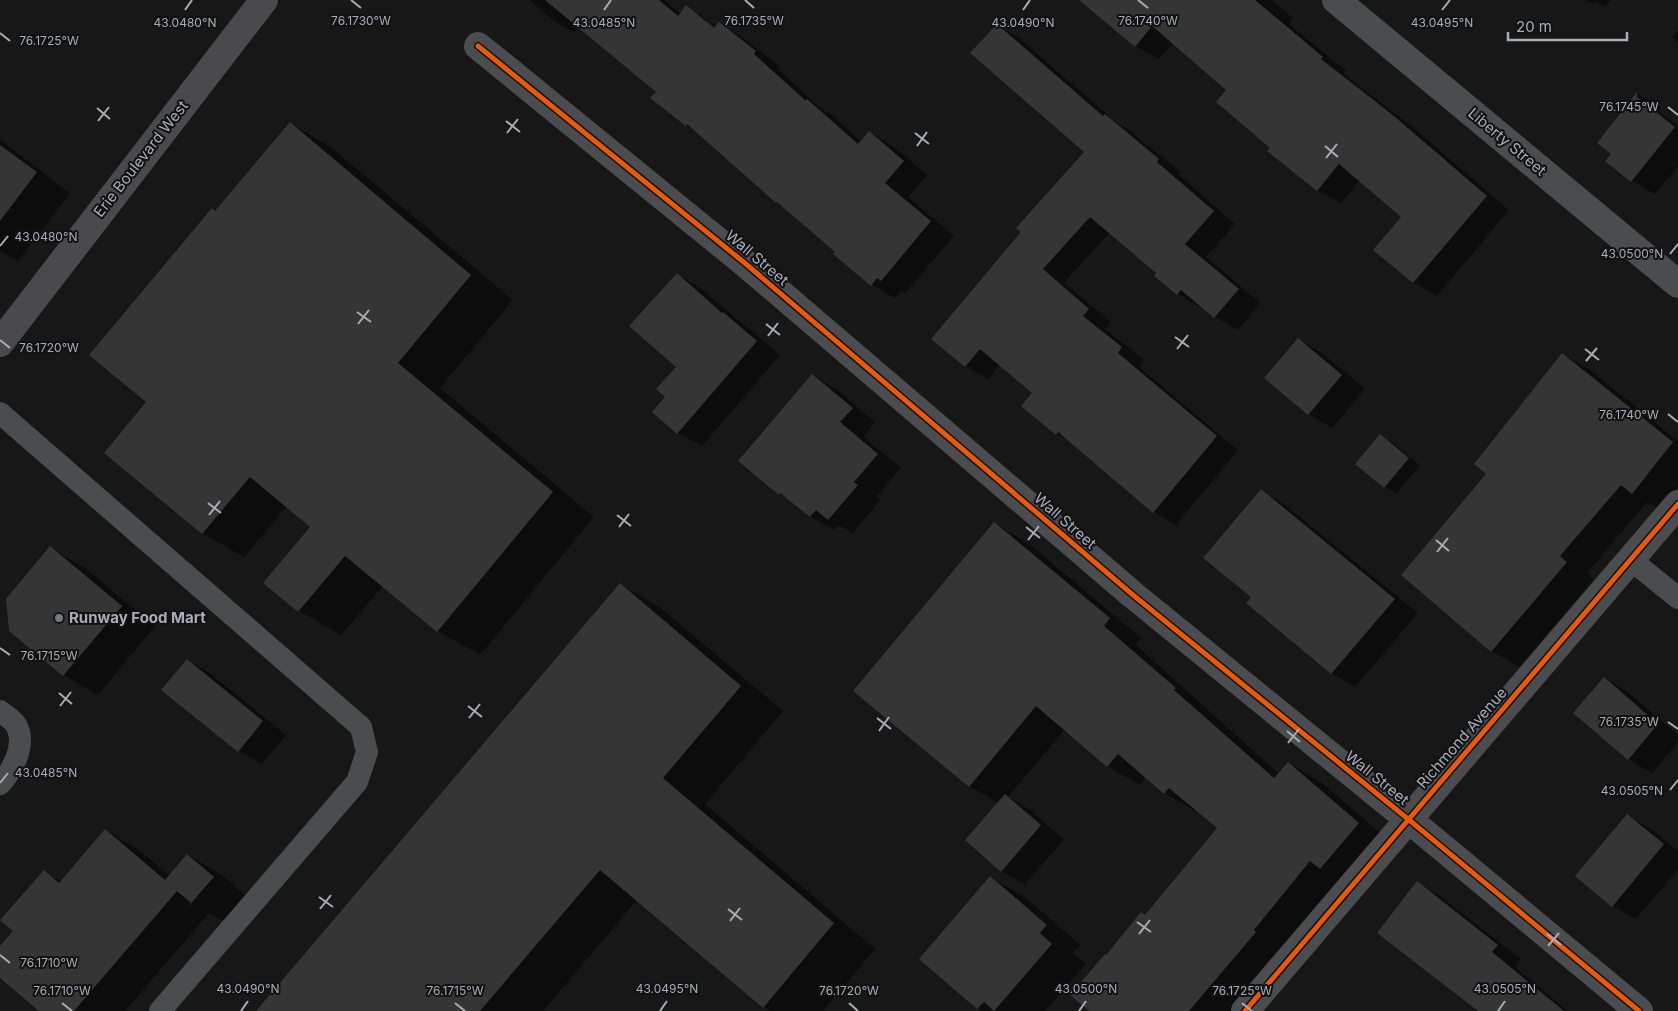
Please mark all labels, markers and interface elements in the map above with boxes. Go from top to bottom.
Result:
scale bar [1508,10,1627,42]
text: 76.1730°W [331,13,391,28]
text: 76.1735°W [724,13,784,28]
text: 76.1740°W [1118,13,1178,28]
text: 43.0480°N [154,15,216,30]
text: 43.0485°N [573,15,635,30]
text: 43.0490°N [992,15,1054,30]
text: 43.0495°N [1411,15,1473,30]
text: 20 m [1516,17,1552,36]
text: 76.1725°W [19,33,79,48]
street label: Erie Boulevard West [89,97,192,221]
text: 76.1745°W [1599,99,1659,114]
street label: Liberty Street [1464,103,1550,180]
street label: Wall Street [722,226,793,289]
text: 43.0480°N [15,229,77,244]
text: 43.0500°N [1601,246,1663,261]
text: 76.1720°W [19,340,79,355]
text: 76.1740°W [1599,407,1659,422]
street label: Wall Street [1030,488,1100,553]
place label: Runway Food Mart [69,608,206,627]
marker: Runway Food Mart [53,612,65,624]
text: 76.1715°W [20,648,78,663]
street label: Richmond Avenue [1413,683,1511,792]
text: 76.1735°W [1599,714,1659,729]
street label: Wall Street [1342,746,1413,809]
text: 43.0485°N [15,765,77,780]
text: 43.0505°N [1601,783,1663,798]
text: 76.1710°W [20,955,78,970]
text: 43.0490°N [217,981,279,996]
text: 43.0495°N [636,981,698,996]
text: 43.0500°N [1055,981,1117,996]
text: 43.0505°N [1474,981,1536,996]
text: 76.1710°W [33,983,91,998]
text: 76.1715°W [426,983,484,998]
text: 76.1720°W [819,983,879,998]
text: 76.1725°W [1212,983,1272,998]

